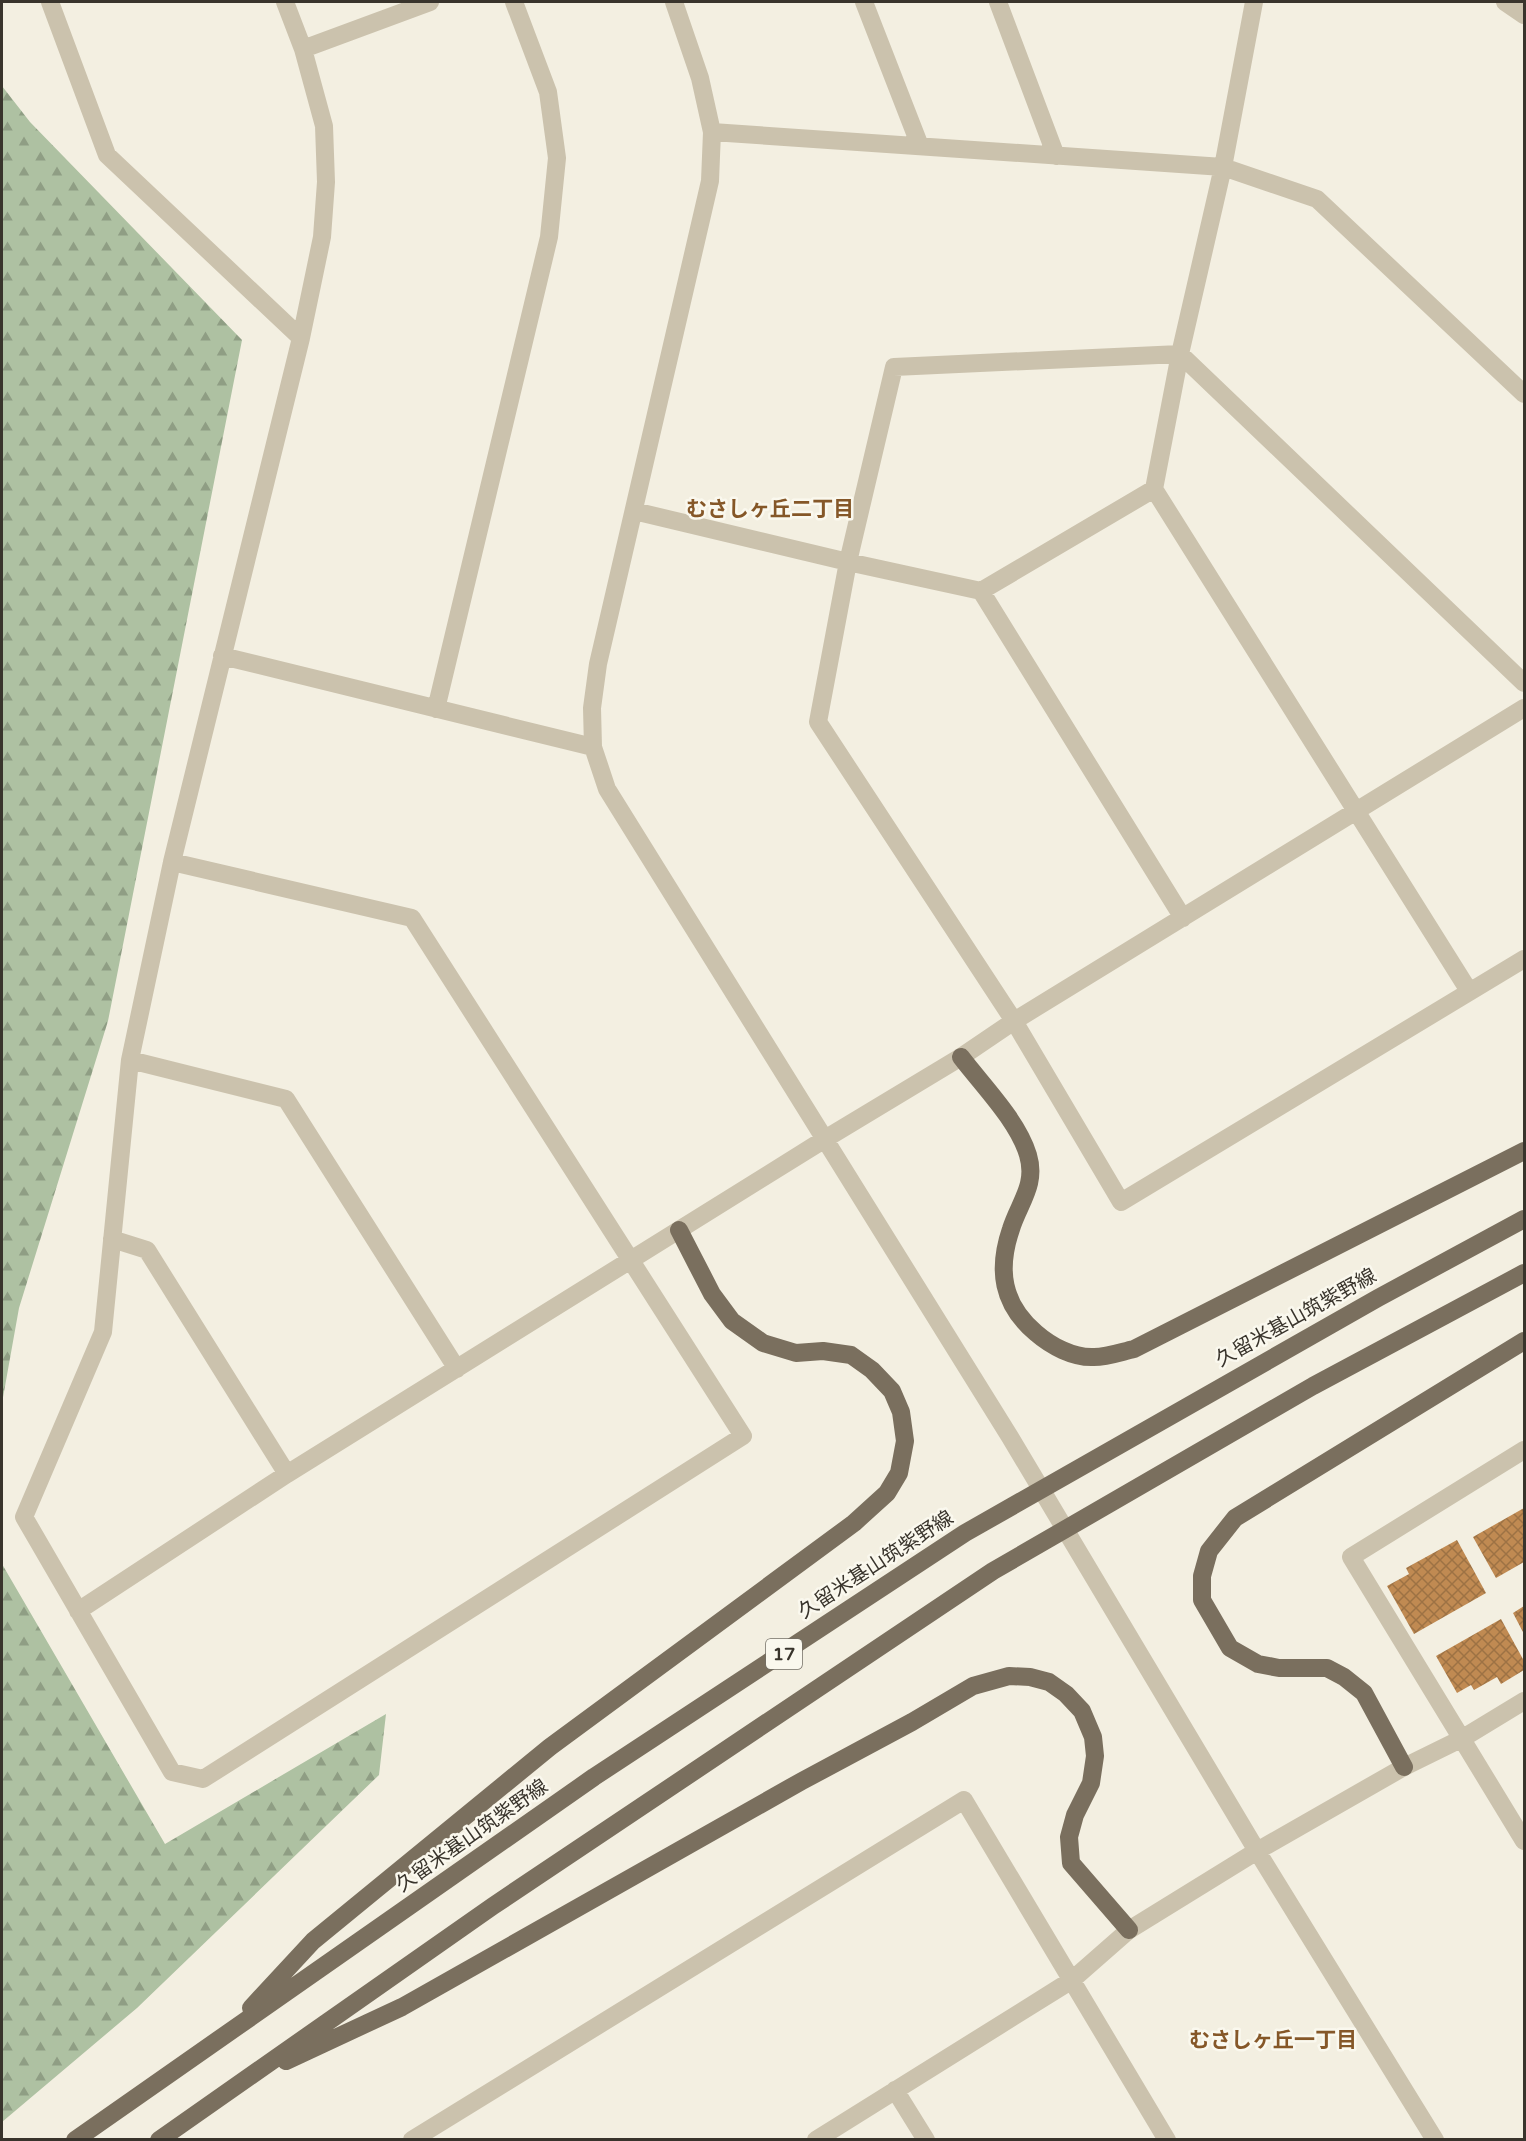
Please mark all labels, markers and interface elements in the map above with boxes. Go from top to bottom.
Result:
district label: むさしヶ丘二丁目 [686,497,854,522]
street label: 久留米基山筑紫野線 [1211,1264,1381,1372]
street label: 久留米基山筑紫野線 [794,1506,958,1624]
road number: 17 [766,1639,802,1669]
street label: 久留米基山筑紫野線 [391,1775,553,1897]
district label: むさしヶ丘一丁目 [1189,2028,1357,2053]

